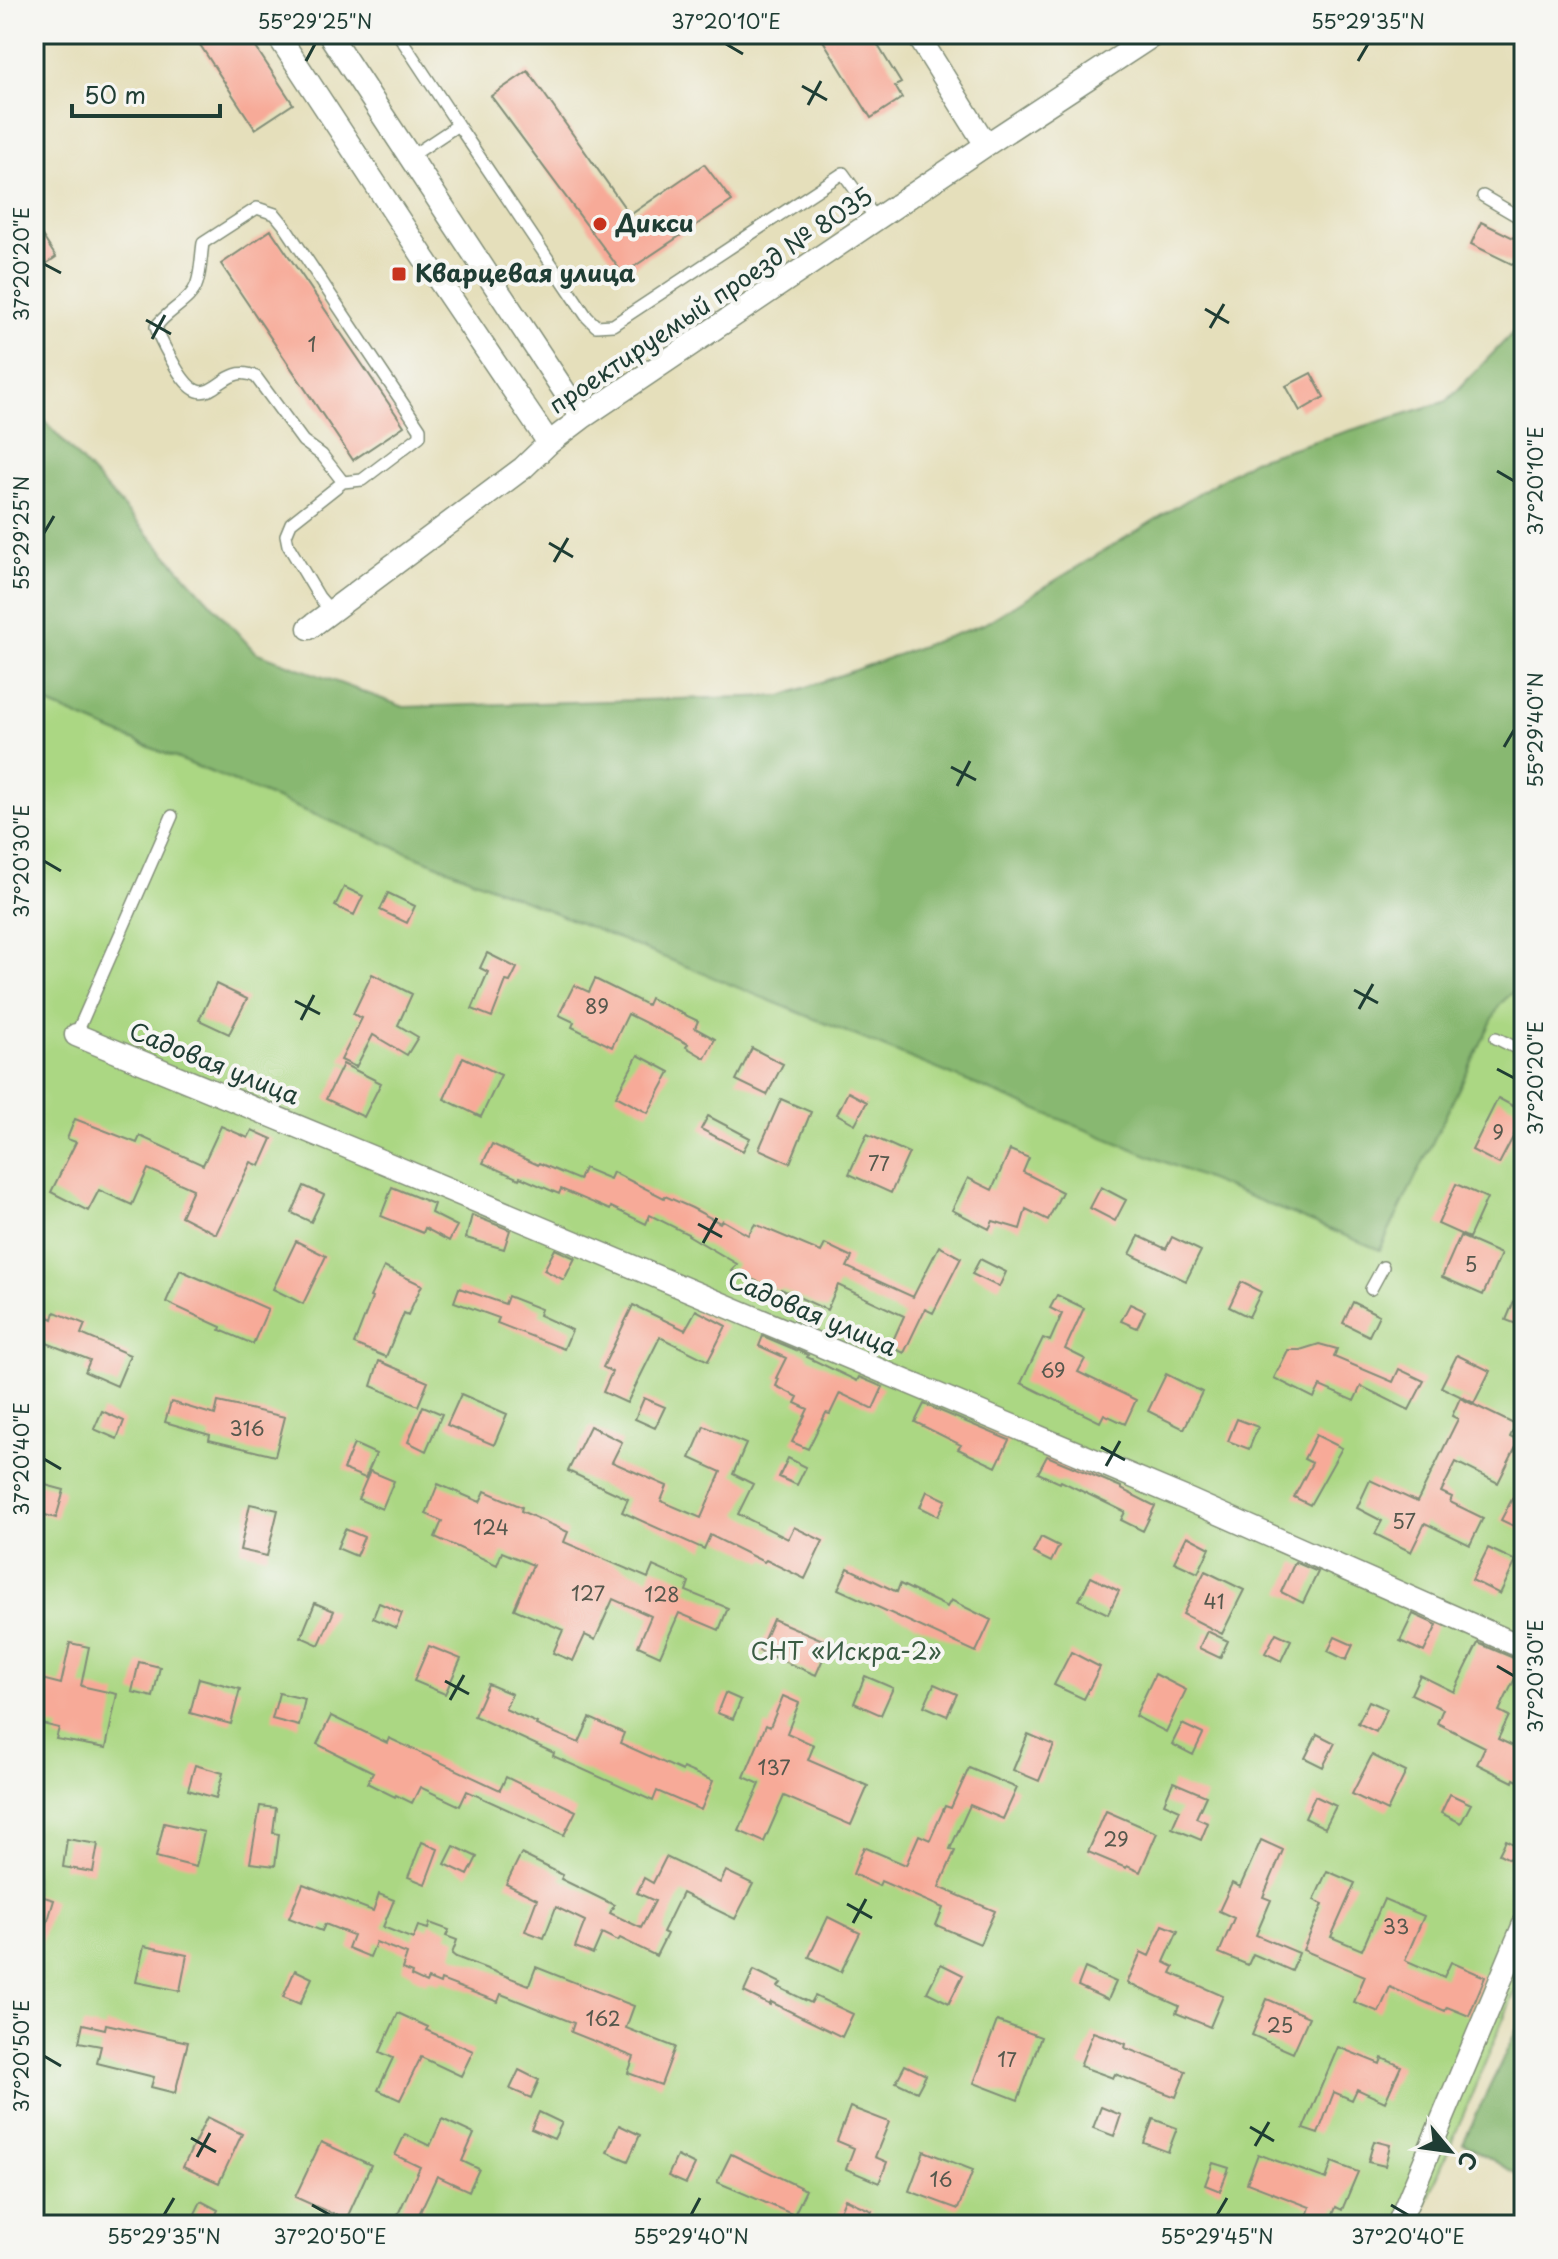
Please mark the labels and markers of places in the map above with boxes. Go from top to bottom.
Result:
place label: Дикси [615,204,694,240]
marker: Дикси [591,215,609,233]
place label: Кварцевая улица [415,254,636,290]
marker: Кварцевая улица [390,265,408,283]

